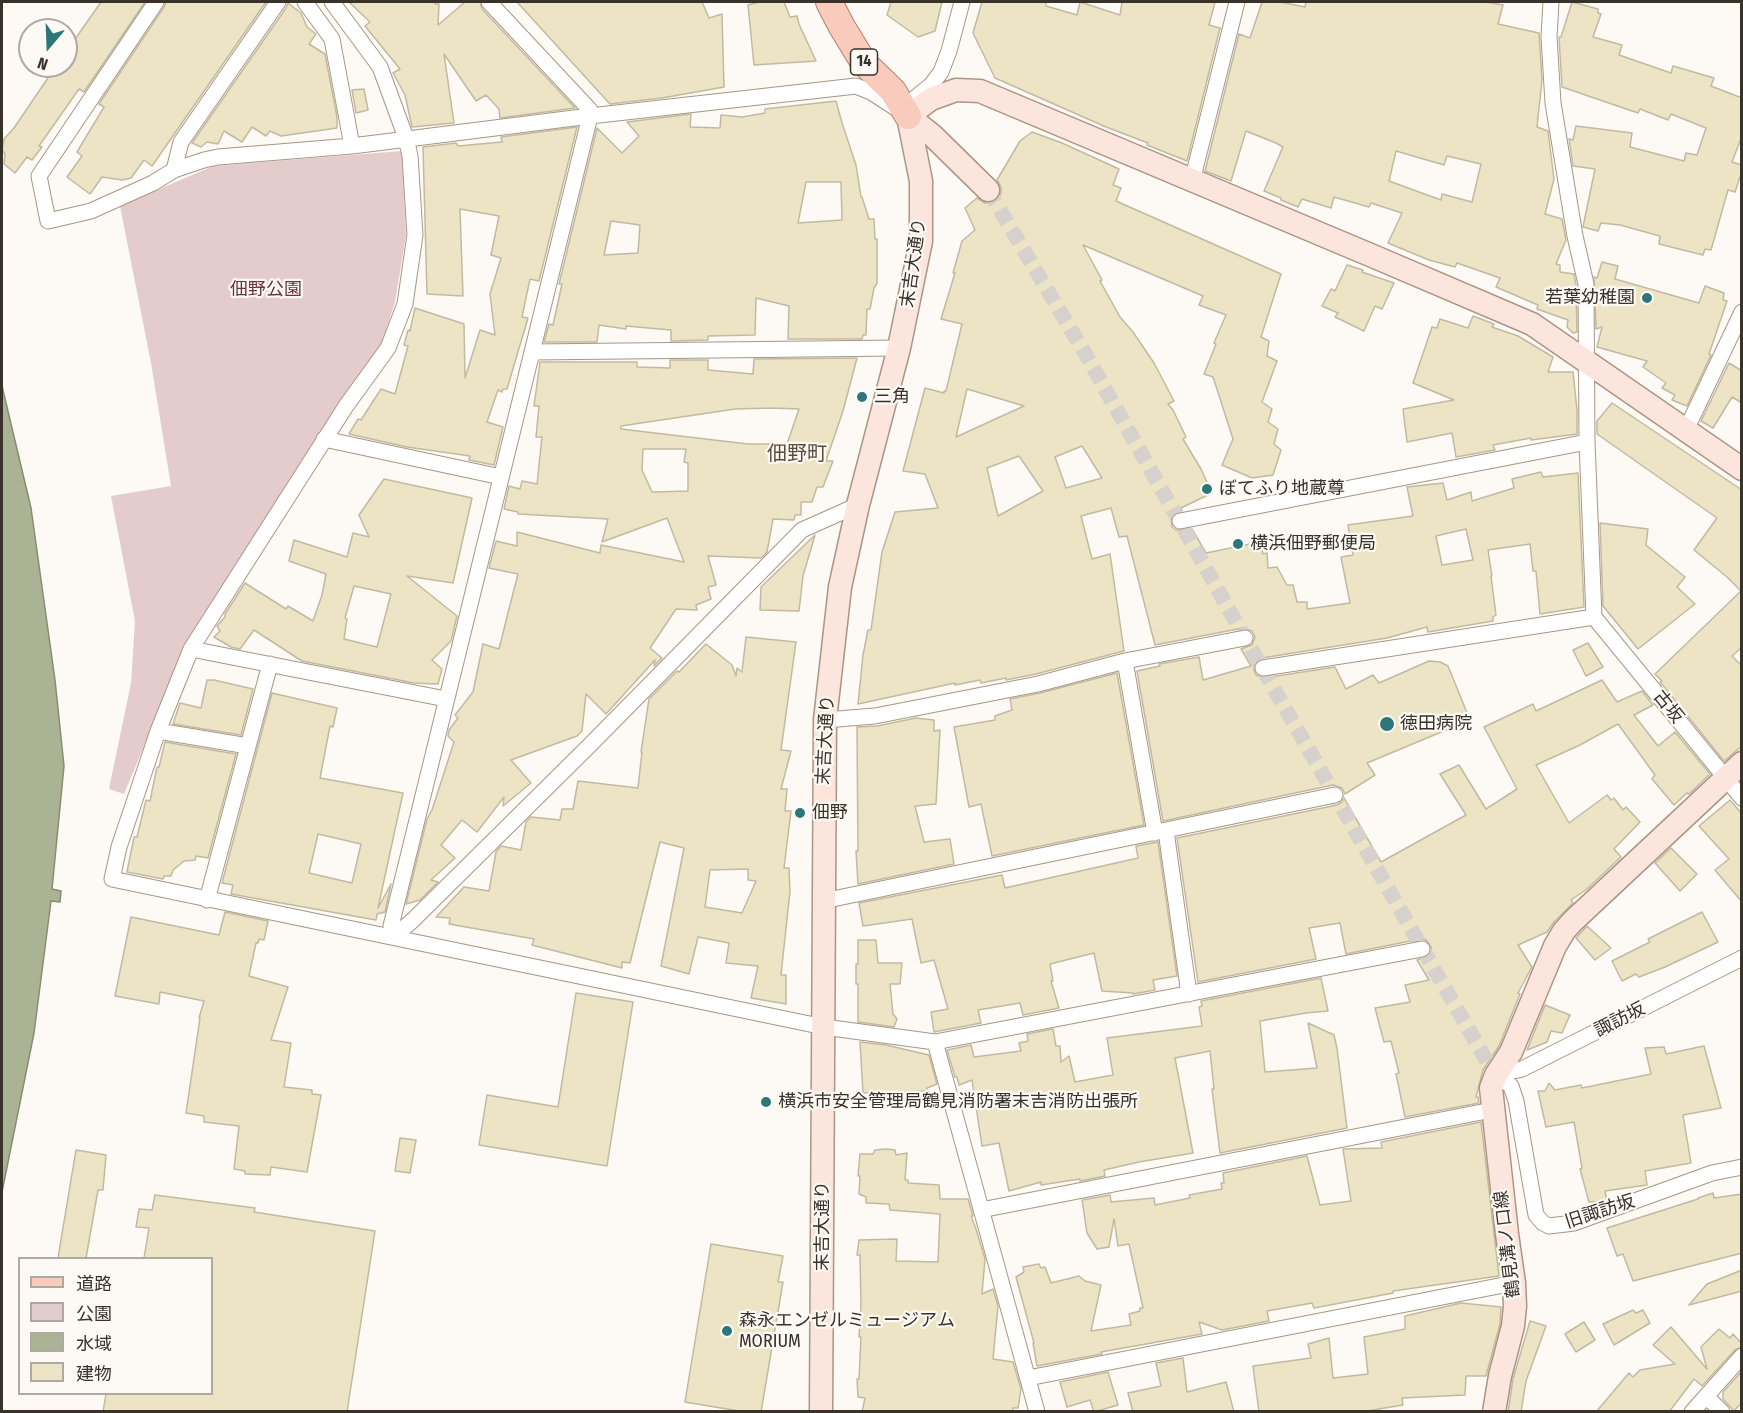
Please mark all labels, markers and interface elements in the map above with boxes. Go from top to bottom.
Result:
north arrow [18,18,78,78]
road number: 14 [850,49,878,75]
text: N [35,53,50,74]
street label: 末吉大通り [897,217,931,309]
park label: 佃野公園 [230,279,302,301]
place label: 若葉幼稚園 [1545,287,1635,309]
marker: 若葉幼稚園 [1640,291,1654,305]
place label: 三角 [874,386,910,408]
marker: 三角 [855,390,869,404]
district label: 佃野町 [767,442,827,466]
place label: ぼてふり地蔵尊 [1219,478,1345,500]
marker: ぼてふり地蔵尊 [1200,482,1214,496]
place label: 横浜佃野郵便局 [1250,533,1376,555]
marker: 横浜佃野郵便局 [1231,537,1245,551]
street label: 古坂 [1648,686,1688,728]
street label: 末吉大通り [813,694,839,786]
place label: 徳田病院 [1400,713,1472,735]
marker: 徳田病院 [1378,715,1396,733]
place label: 佃野 [812,802,848,824]
marker: 佃野 [793,806,807,820]
street label: 諏訪坂 [1591,998,1649,1042]
place label: 横浜市安全管理局鶴見消防署末吉消防出張所 [778,1091,1138,1113]
marker: 横浜市安全管理局鶴見消防署末吉消防出張所 [759,1095,773,1109]
street label: 末吉大通り [812,1181,834,1271]
street label: 鶴見溝ノ口線 [1491,1189,1525,1299]
street label: 旧諏訪坂 [1562,1191,1638,1233]
legend [18,1257,213,1395]
text: 道路 [76,1273,112,1295]
text: 公園 [76,1303,112,1325]
place label: 森永エンゼルミュージアム MORIUM [739,1310,955,1352]
marker: 森永エンゼルミュージアム MORIUM [720,1324,734,1338]
text: 水域 [76,1333,112,1355]
text: 建物 [76,1363,112,1385]

